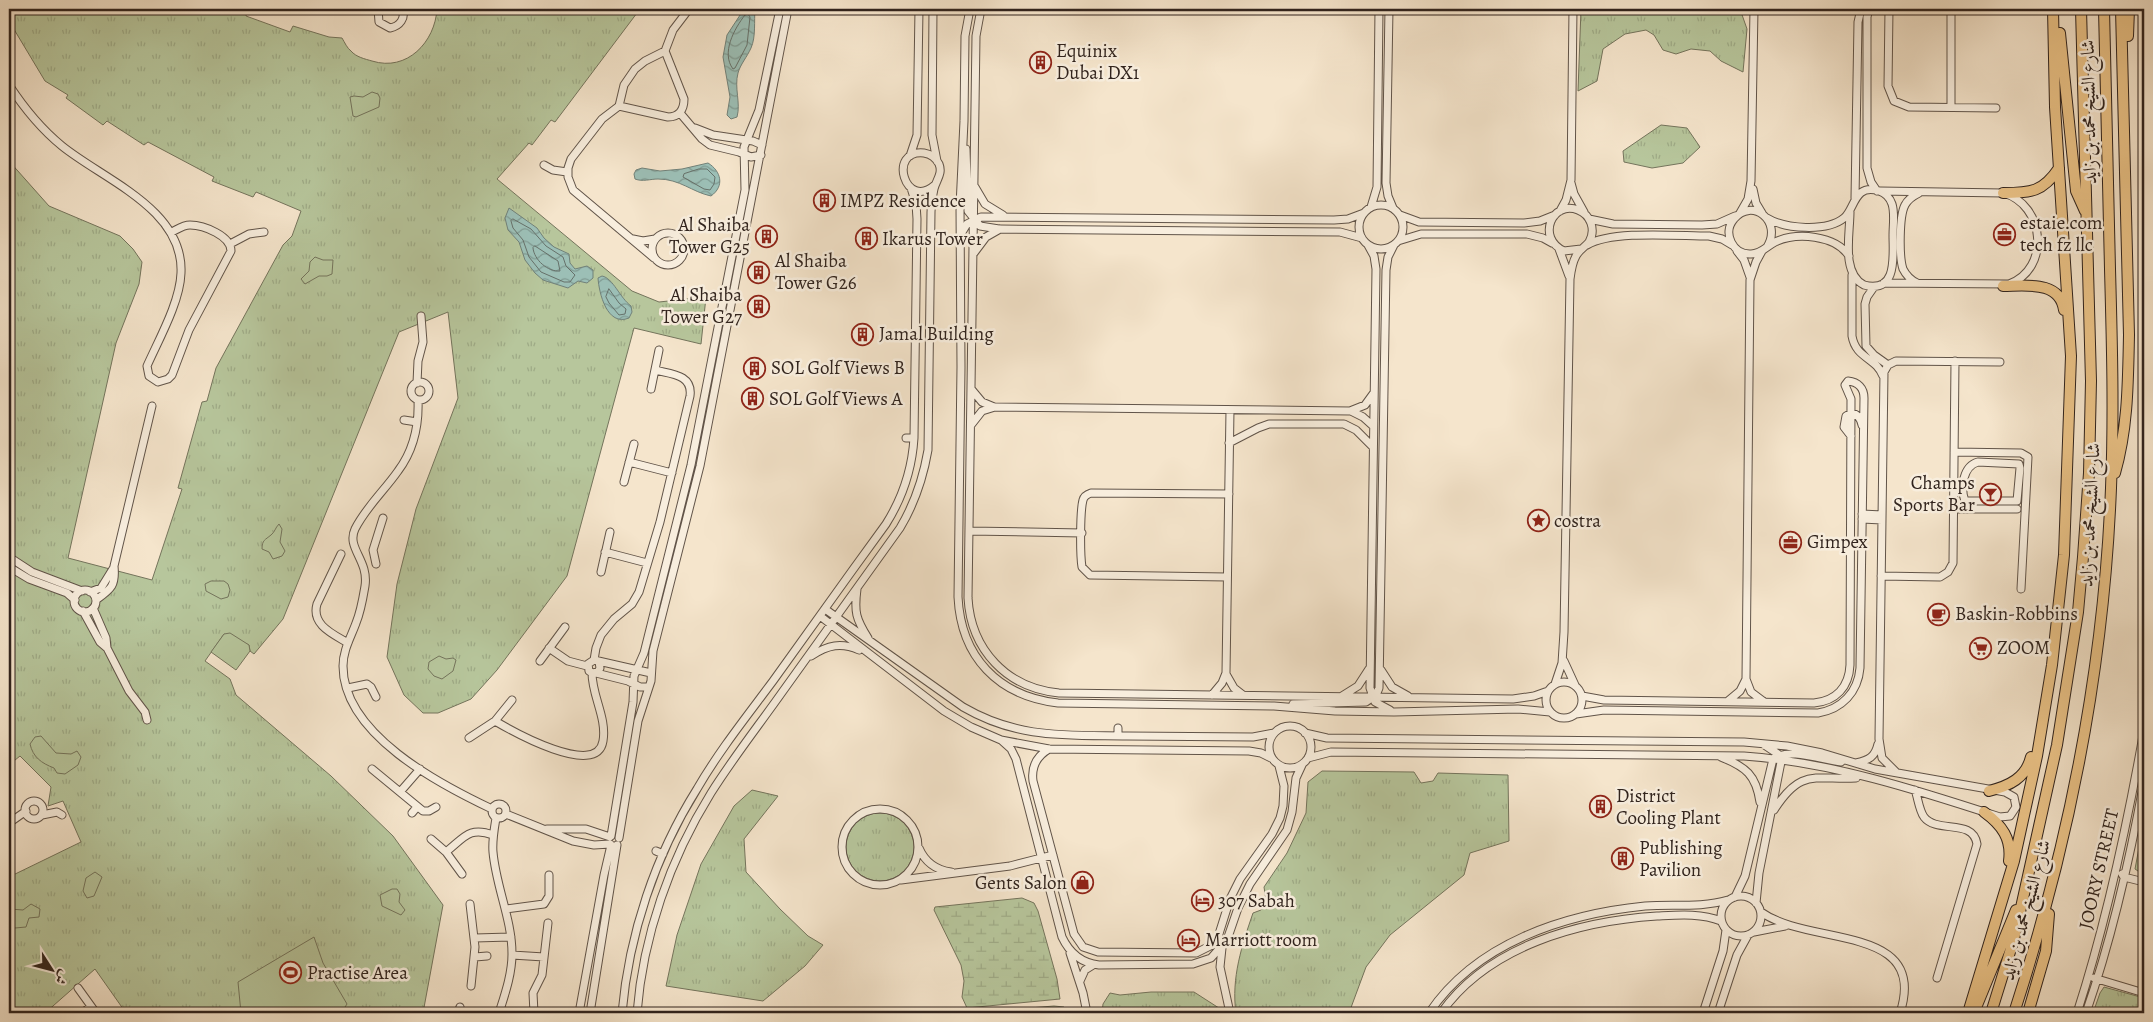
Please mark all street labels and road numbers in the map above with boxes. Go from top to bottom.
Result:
street label: شارع الشيخ محمد بن زايد [2075,40,2107,184]
street label: شارع الشيخ محمد بن زايد [2073,442,2111,588]
street label: JOORY STREET [2072,806,2126,932]
street label: شارع الشيخ محمد بن زايد [1995,837,2061,984]

